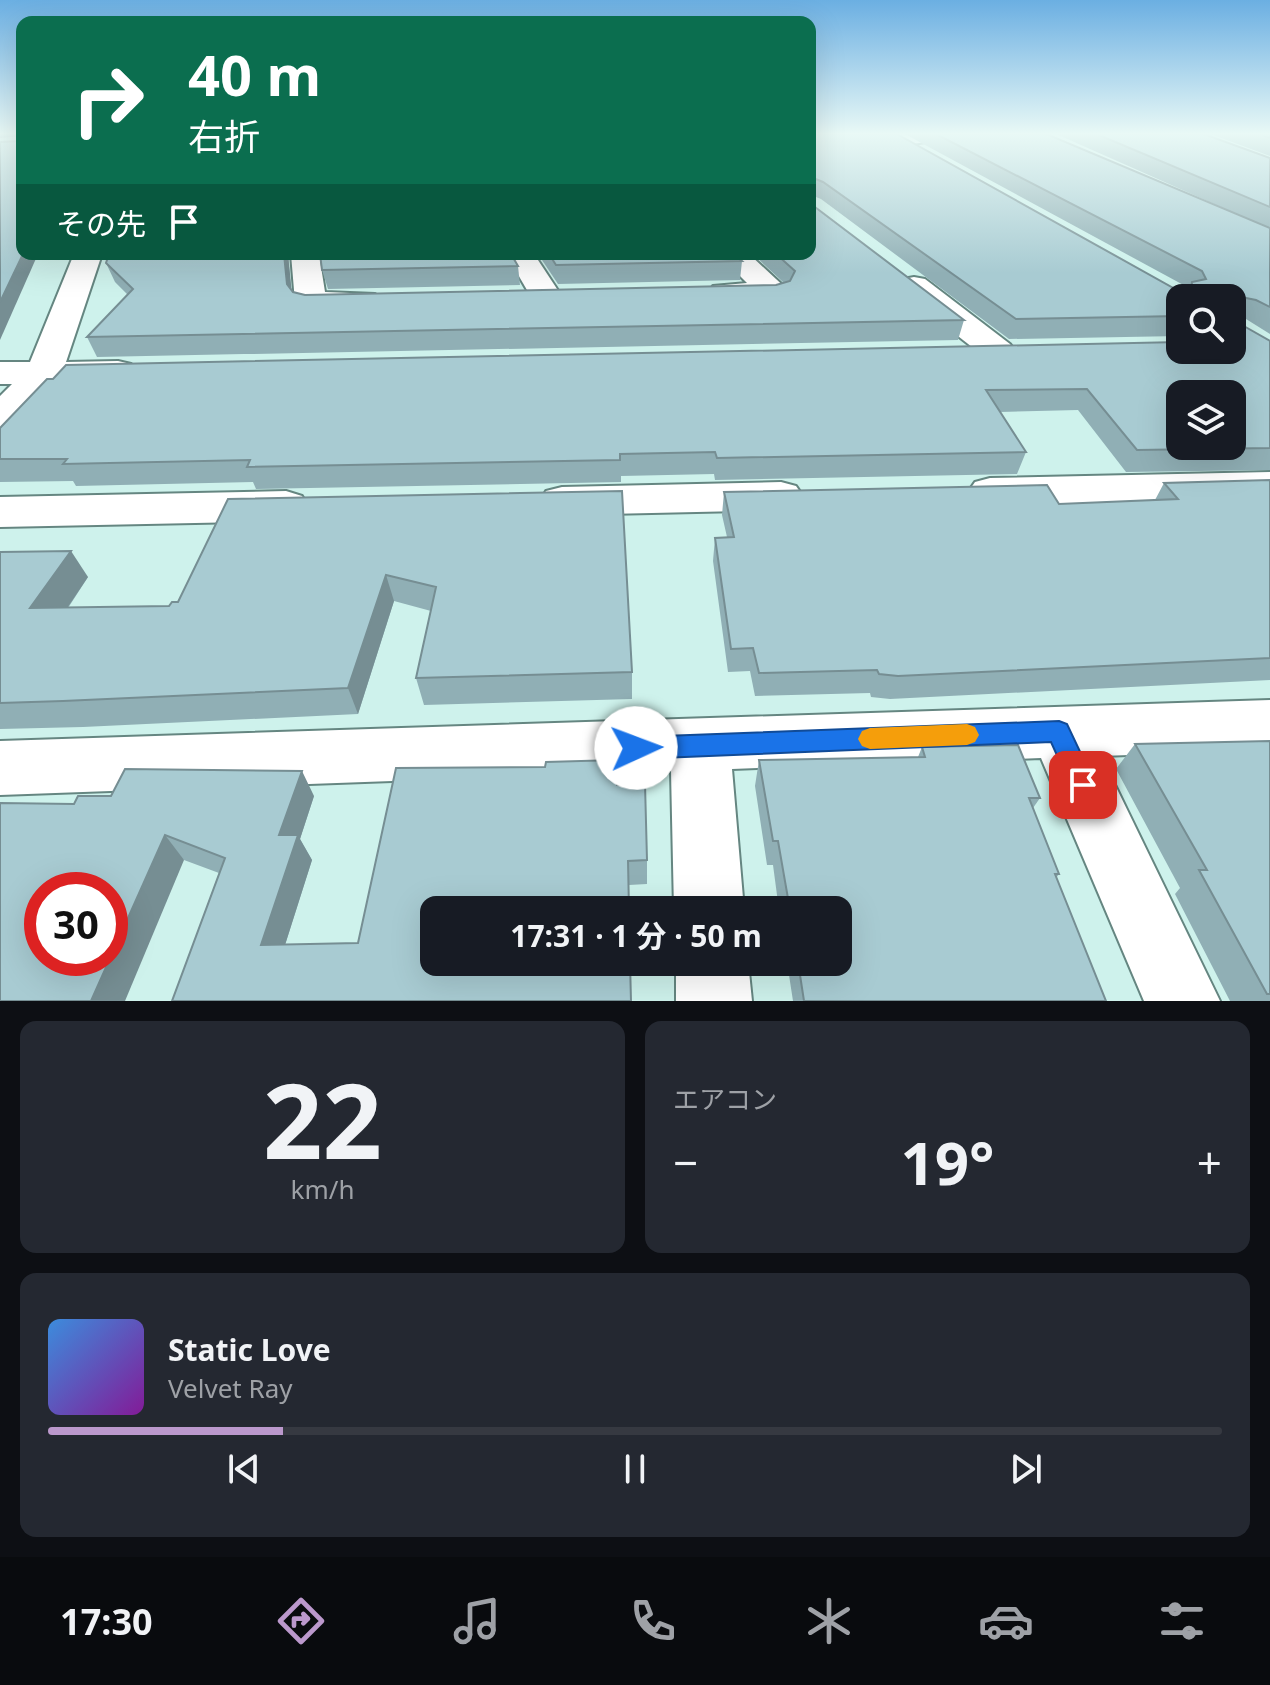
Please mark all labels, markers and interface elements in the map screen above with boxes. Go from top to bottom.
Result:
text: 40 m [188,36,321,112]
icon: right [56,48,160,152]
text: 右折 [188,112,260,161]
icon: arrive [162,200,206,244]
text: その先 [56,203,146,244]
map controls [1166,284,1246,460]
button: search [1166,284,1246,364]
button: layers [1166,380,1246,460]
position arrow [594,706,678,790]
pin [1049,751,1117,819]
icon: arrive [1061,763,1105,807]
speed limit sign: 30 [24,872,128,976]
text: 17:31 · 1 分 · 50 m [510,915,762,956]
text: 22 [263,1048,382,1189]
text: エアコン [673,1081,777,1117]
text: 19° [900,1121,995,1203]
text: − [673,1132,698,1192]
text: + [1197,1132,1222,1192]
text: km/h [291,1171,354,1207]
text: Static Love [168,1329,331,1370]
text: Velvet Ray [168,1370,293,1406]
icon: previous [222,1447,266,1491]
icon: pause [613,1447,657,1491]
icon: next [1004,1447,1048,1491]
icon: directions [273,1593,329,1649]
icon: music [449,1593,505,1649]
icon: phone [625,1593,681,1649]
icon: climate [801,1593,857,1649]
icon: car [978,1593,1034,1649]
icon: filters [1154,1593,1210,1649]
text: 17:30 [60,1597,153,1646]

